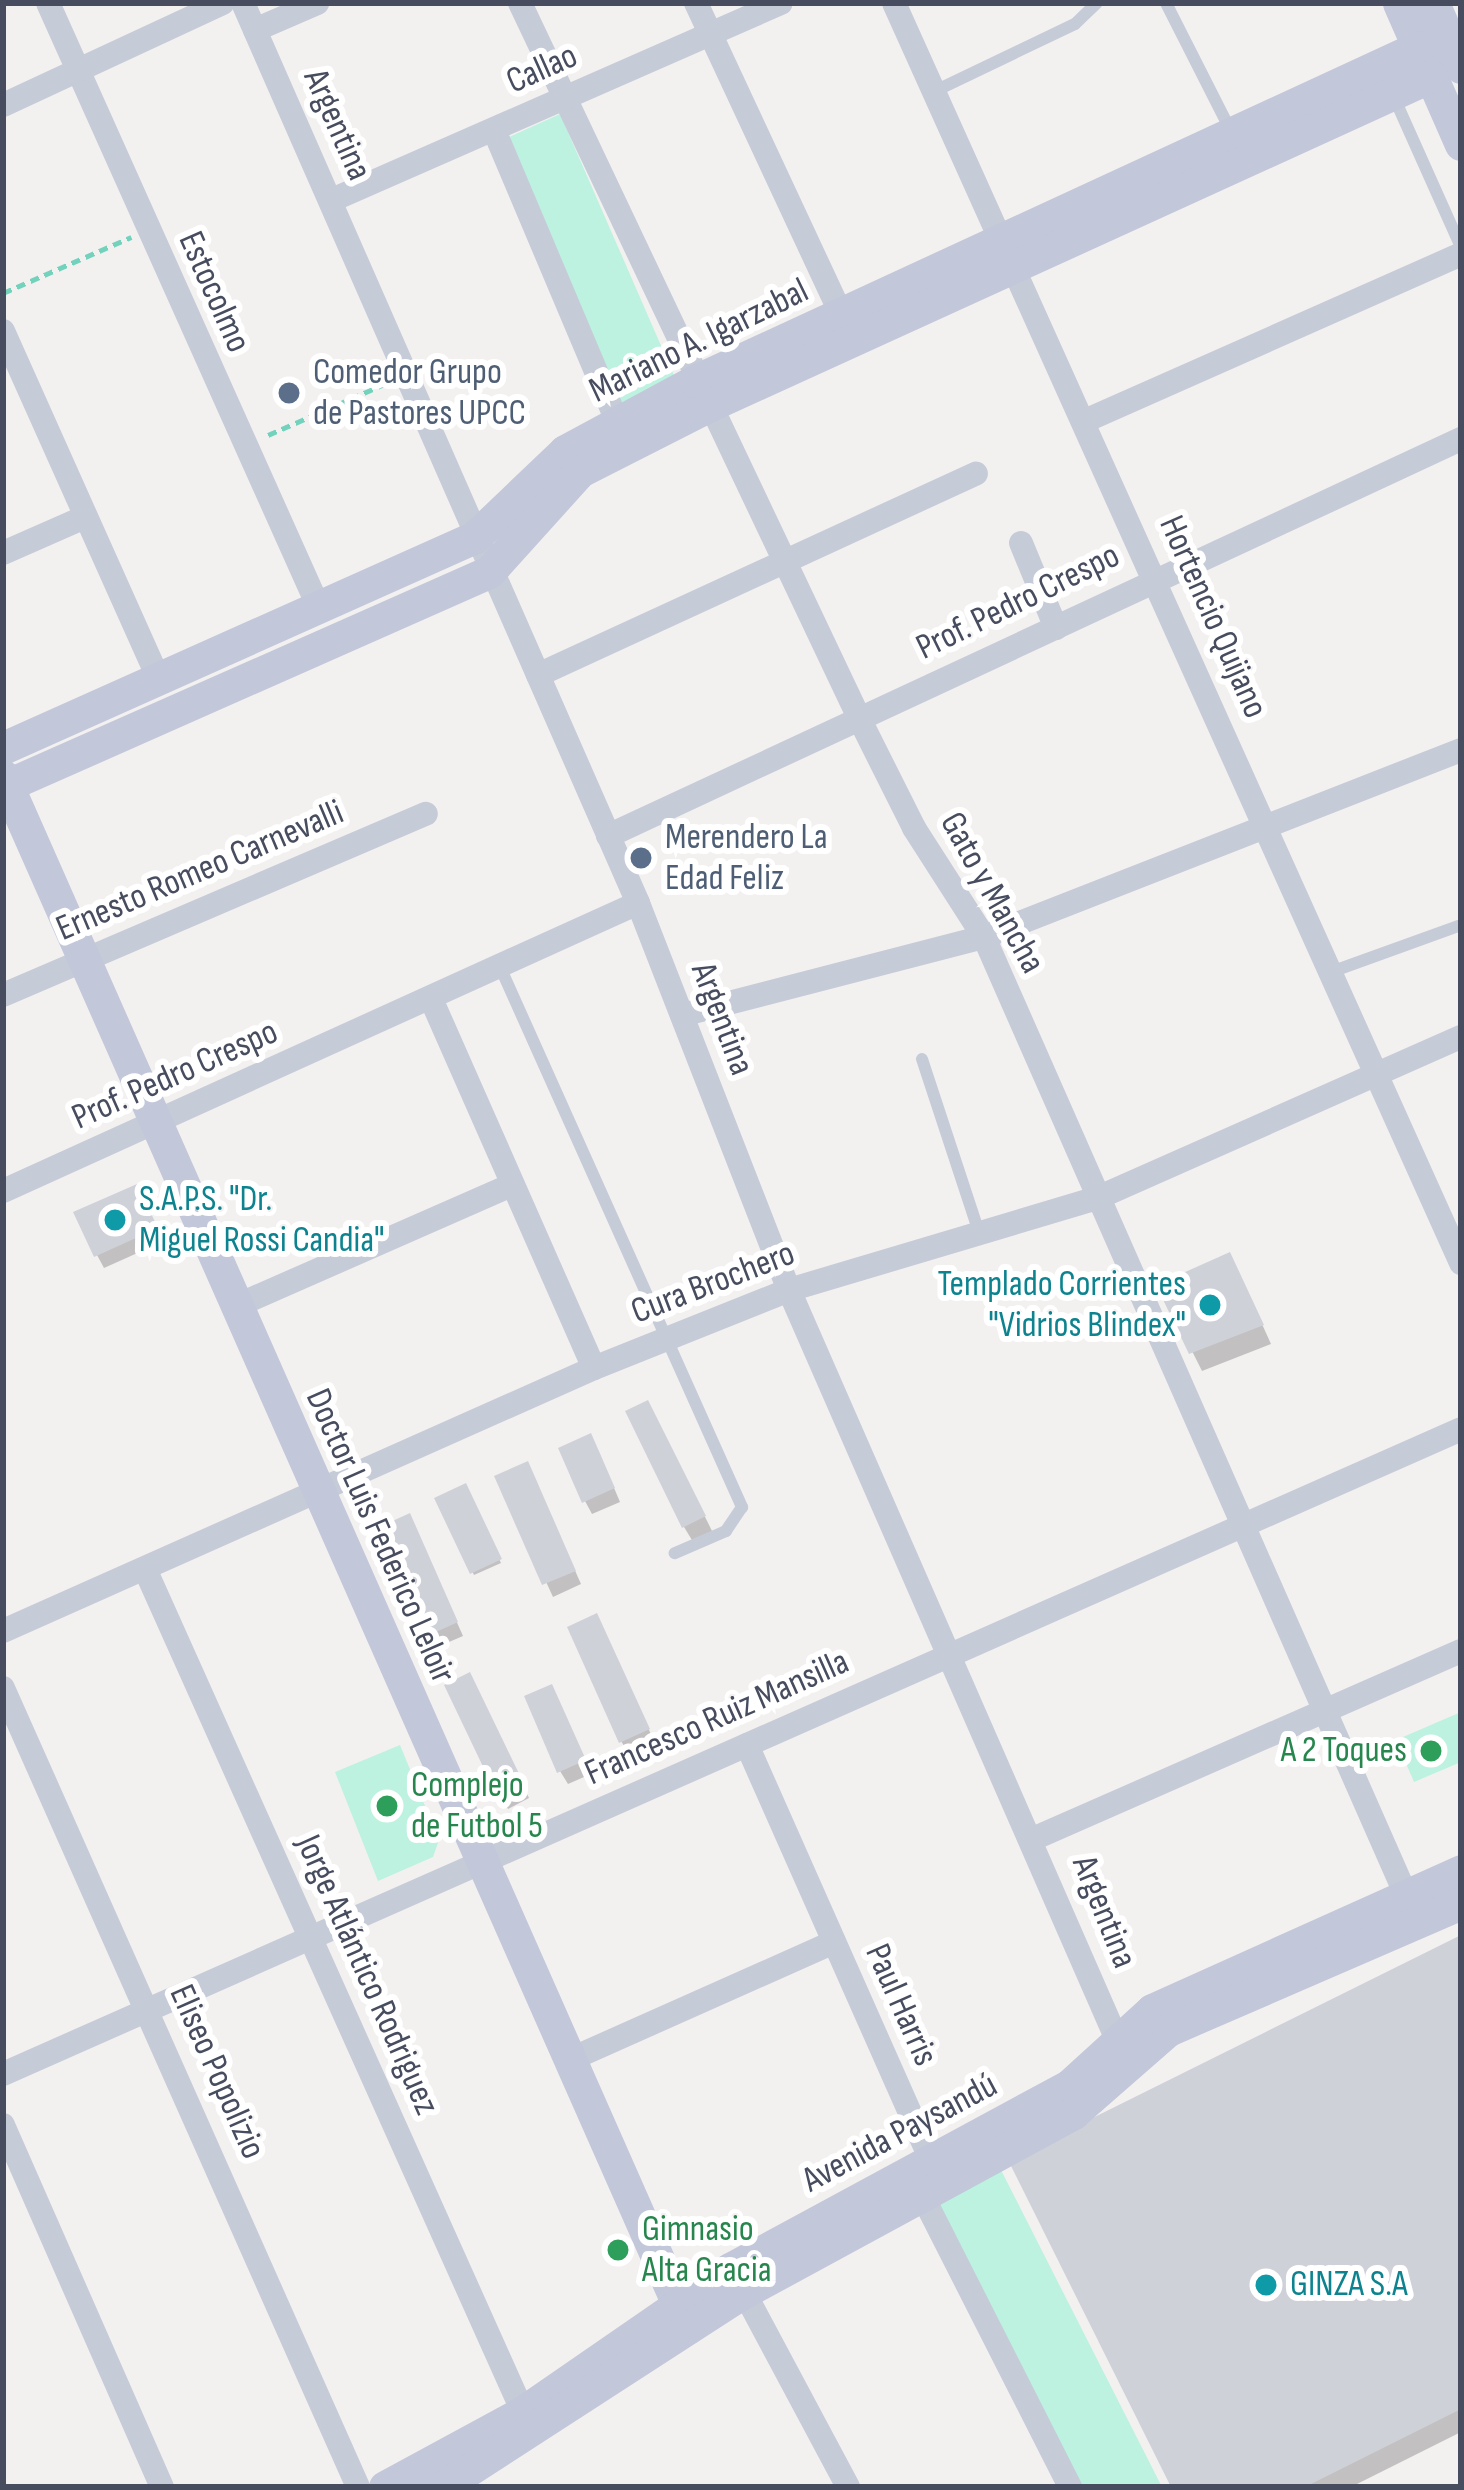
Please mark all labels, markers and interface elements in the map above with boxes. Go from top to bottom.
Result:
street label: Callao [500,34,584,104]
street label: Argentina [294,63,380,187]
street label: Estocolmo [168,225,260,359]
street label: Mariano A. Igarzabal [583,269,815,413]
place label: Comedor Grupo de Pastores UPCC [313,350,526,435]
marker: Comedor Grupo de Pastores UPCC [276,380,302,406]
street label: Hortencio Quijano [1149,509,1277,725]
street label: Prof. Pedro Crespo [909,534,1127,670]
street label: Ernesto Romeo Carnevalli [50,791,350,951]
street label: Gato y Mancha [930,805,1054,981]
place label: Merendero La Edad Feliz [665,815,828,900]
marker: Merendero La Edad Feliz [628,845,654,871]
street label: Argentina [681,957,763,1081]
street label: Prof. Pedro Crespo [66,1010,284,1140]
place label: S.A.P.S. "Dr. Miguel Rossi Candia" [139,1177,385,1262]
marker: S.A.P.S. "Dr. Miguel Rossi Candia" [102,1207,128,1233]
street label: Cura Brochero [625,1232,801,1334]
place label: Templado Corrientes "Vidrios Blindex" [937,1262,1186,1347]
marker: Templado Corrientes "Vidrios Blindex" [1197,1292,1223,1318]
street label: Doctor Luis Federico Leloir [296,1382,464,1690]
street label: Francesco Ruiz Mansilla [579,1641,855,1795]
place label: A 2 Toques [1281,1729,1407,1773]
marker: A 2 Toques [1418,1738,1444,1764]
place label: Complejo de Futbol 5 [411,1763,543,1848]
marker: Complejo de Futbol 5 [374,1793,400,1819]
street label: Jorge Atlántico Rodriguez [286,1829,448,2121]
street label: Argentina [1062,1850,1146,1974]
street label: Paul Harris [855,1938,947,2072]
street label: Eliseo Popolizio [159,1978,275,2166]
street label: Avenida Paysandú [795,2064,1005,2202]
place label: Gimnasio Alta Gracia [642,2207,772,2292]
marker: Gimnasio Alta Gracia [605,2237,631,2263]
place label: GINZA S.A [1290,2263,1408,2307]
marker: GINZA S.A [1253,2272,1279,2298]

